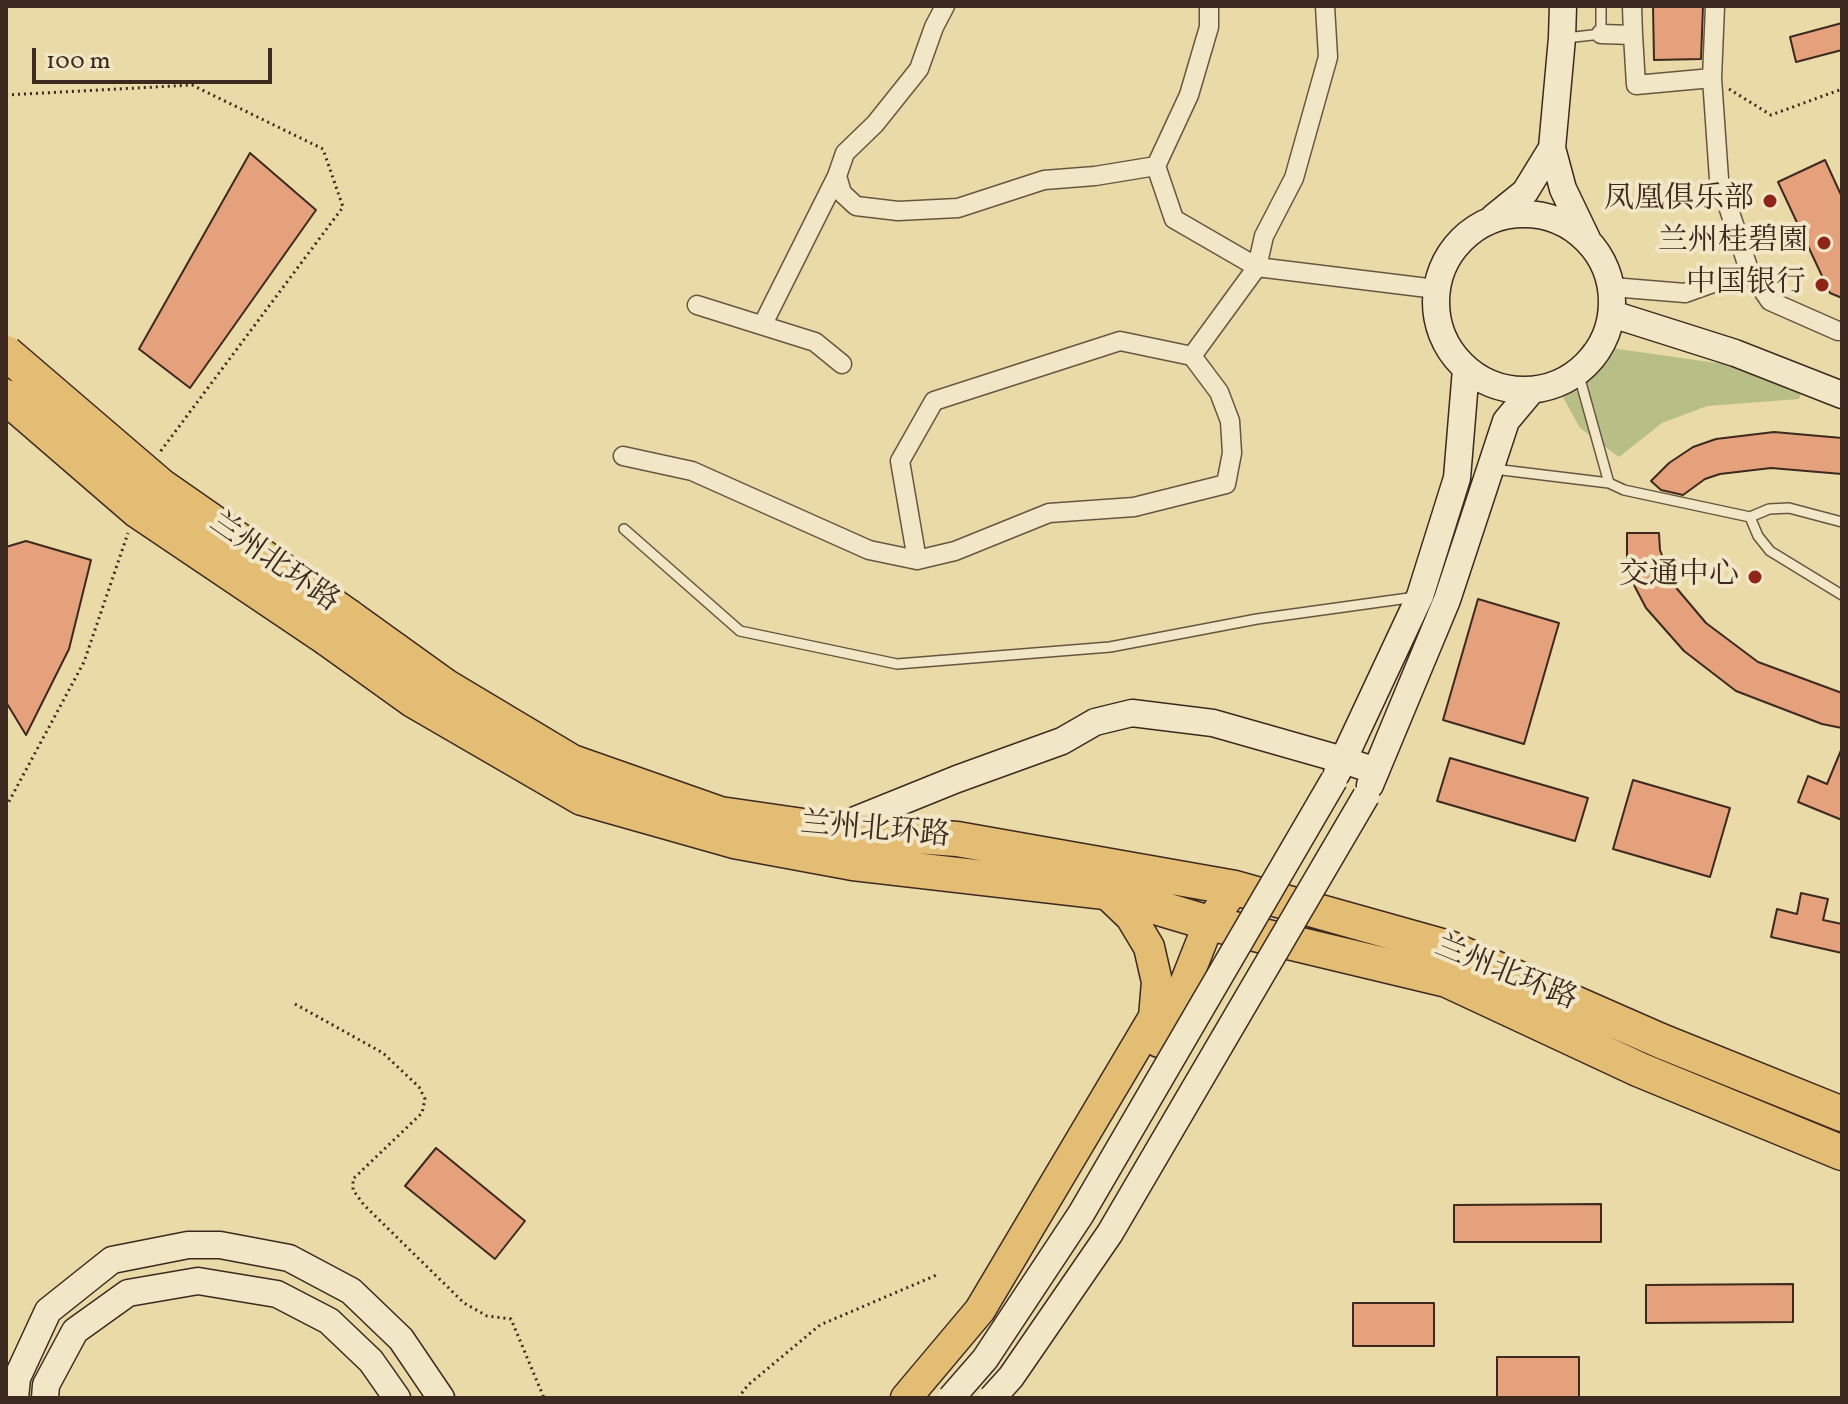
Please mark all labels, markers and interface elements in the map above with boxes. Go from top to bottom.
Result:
scale bar [36,32,276,82]
text: 100 m [46,45,111,79]
place label: 凤凰俱乐部 [1604,183,1754,219]
marker: 凤凰俱乐部 [1761,192,1779,210]
place label: 兰州桂碧園 [1658,225,1808,261]
marker: 兰州桂碧園 [1815,234,1833,252]
place label: 中国银行 [1686,267,1806,303]
marker: 中国银行 [1813,276,1831,294]
street label: 兰州北环路 [201,506,345,622]
place label: 交通中心 [1619,559,1739,595]
marker: 交通中心 [1746,568,1764,586]
street label: 兰州北环路 [799,808,951,856]
street label: 兰州北环路 [1429,930,1581,1020]

